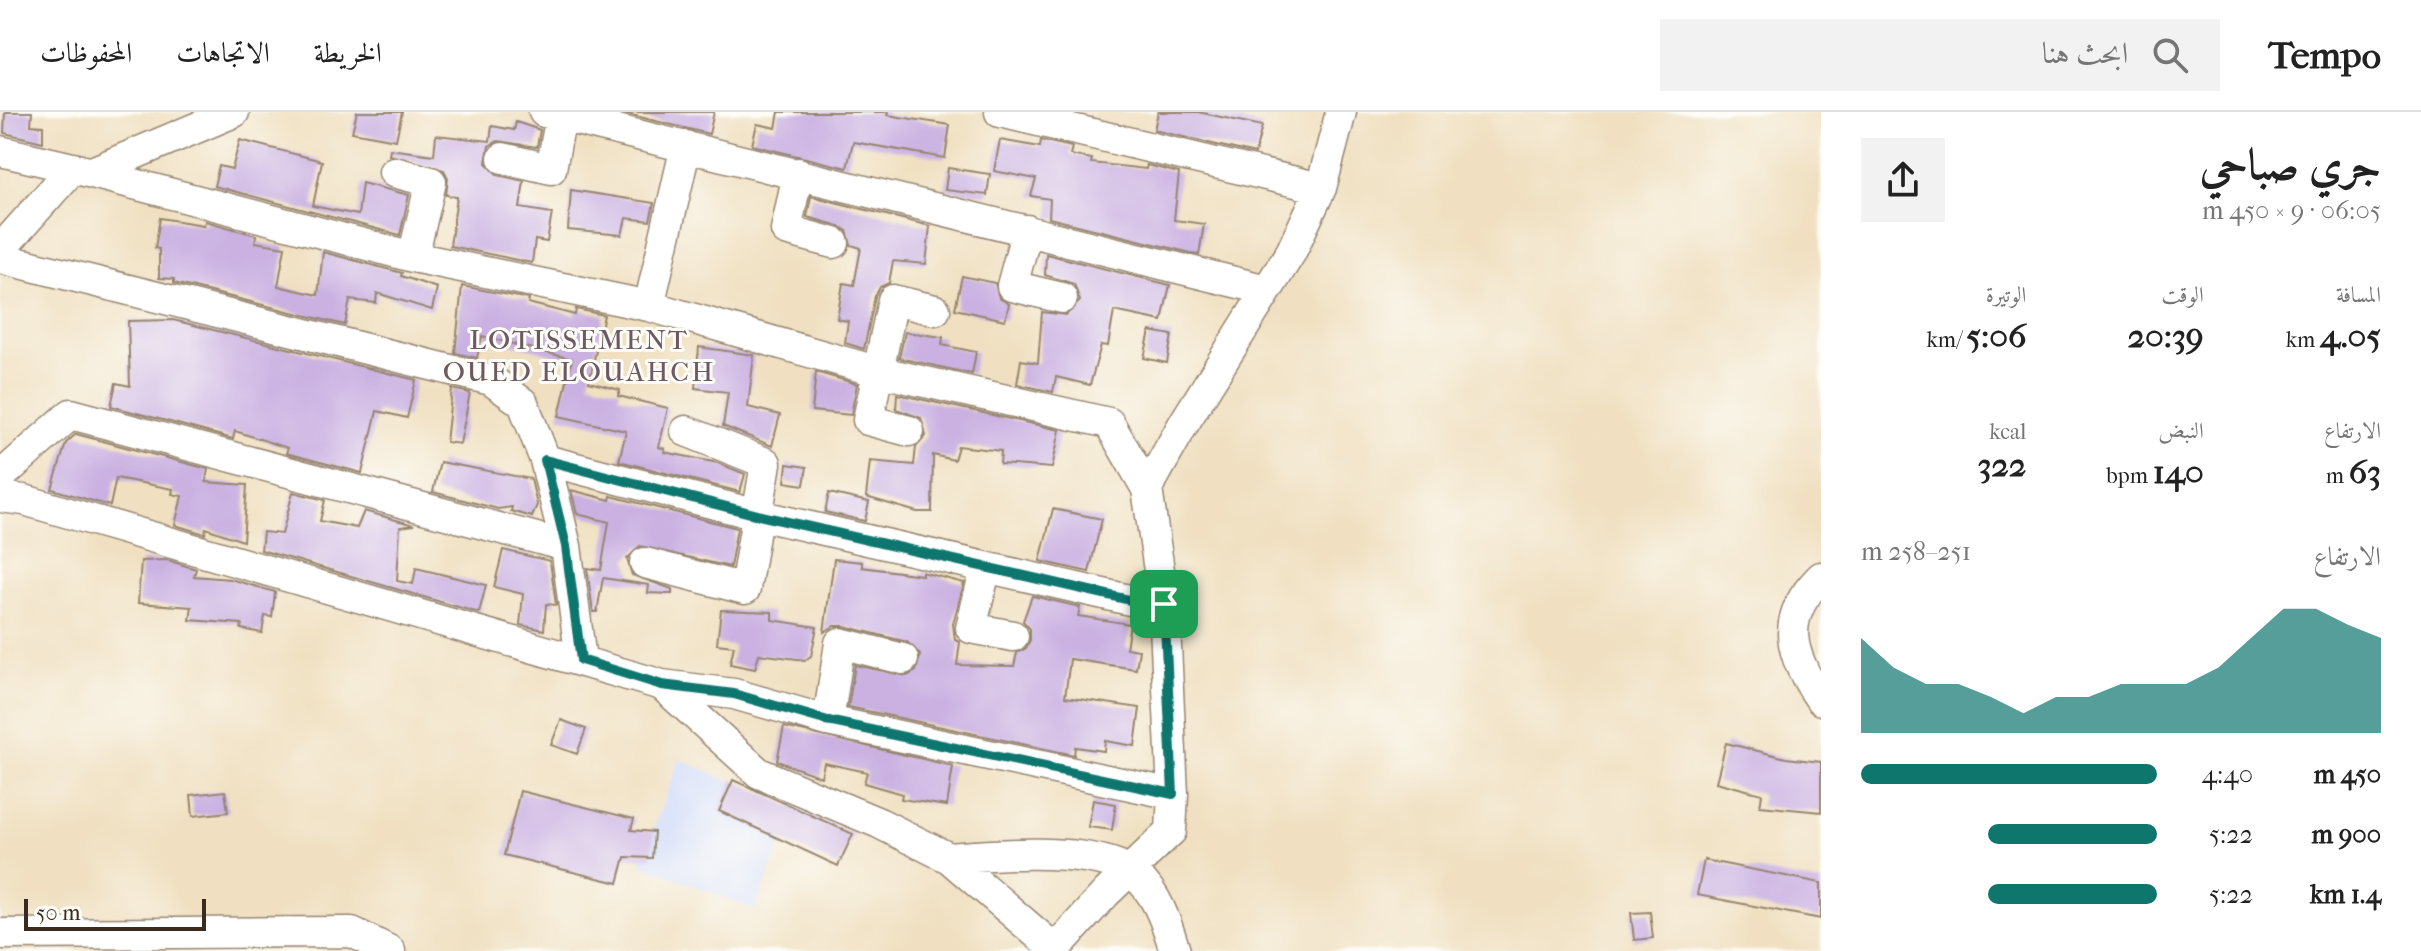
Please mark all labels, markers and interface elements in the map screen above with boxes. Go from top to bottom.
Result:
search box [1660,19,2220,91]
icon: search [2148,33,2192,77]
text: Tempo [2268,33,2381,78]
text: المحفوظات [40,36,132,69]
text: الاتجاهات [176,36,270,69]
text: الخريطة [314,36,382,69]
text: ابحث هنا [2042,36,2128,71]
button: share [1861,138,1945,222]
text: جري صباحي [2200,139,2381,190]
text: 06:05 · 9 × 450 m [2202,195,2381,226]
text: الوتيرة [1986,282,2026,308]
text: الوقت [2162,282,2204,308]
text: المسافة [2336,282,2381,308]
text: 5:06 [1966,316,2026,356]
text: 20:39 [2127,316,2204,356]
text: 4.05 [2320,316,2381,356]
district label: LOTISSEMENT OUED ELOUAHCH [443,323,715,388]
text: /km [1927,327,1966,353]
text: km [2286,327,2320,353]
text: النبض [2158,418,2204,444]
text: الارتفاع [2324,418,2381,444]
text: kcal [1989,419,2026,445]
text: 322 [1977,445,2026,485]
text: 140 [2153,452,2204,492]
text: 63 [2349,452,2381,492]
text: bpm [2106,463,2153,489]
text: m [2326,463,2349,489]
text: 251–258 m [1861,536,1971,567]
text: الارتفاع [2314,541,2381,572]
pin [1130,570,1198,638]
icon: arrive [1142,582,1186,626]
text: 4:40 [2202,759,2253,790]
text: 450 m [2314,759,2381,790]
text: 5:22 [2209,819,2253,850]
text: 900 m [2311,819,2381,850]
text: 5:22 [2209,879,2253,910]
text: 1.4 km [2310,879,2381,910]
scale bar [24,895,206,931]
text: 50 m [36,900,81,926]

